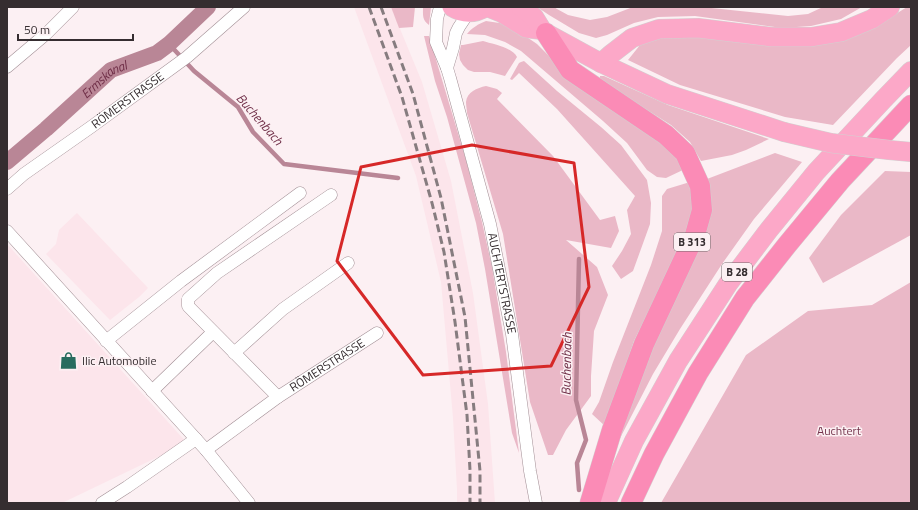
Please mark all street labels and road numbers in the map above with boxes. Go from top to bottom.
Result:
street label: RÖMERSTRASSE [87,66,168,133]
street label: AUCHTERTSTRASSE [483,231,522,336]
road number: B 313 [674,233,710,251]
road number: B 28 [722,263,752,281]
street label: RÖMERSTRASSE [286,333,369,396]

